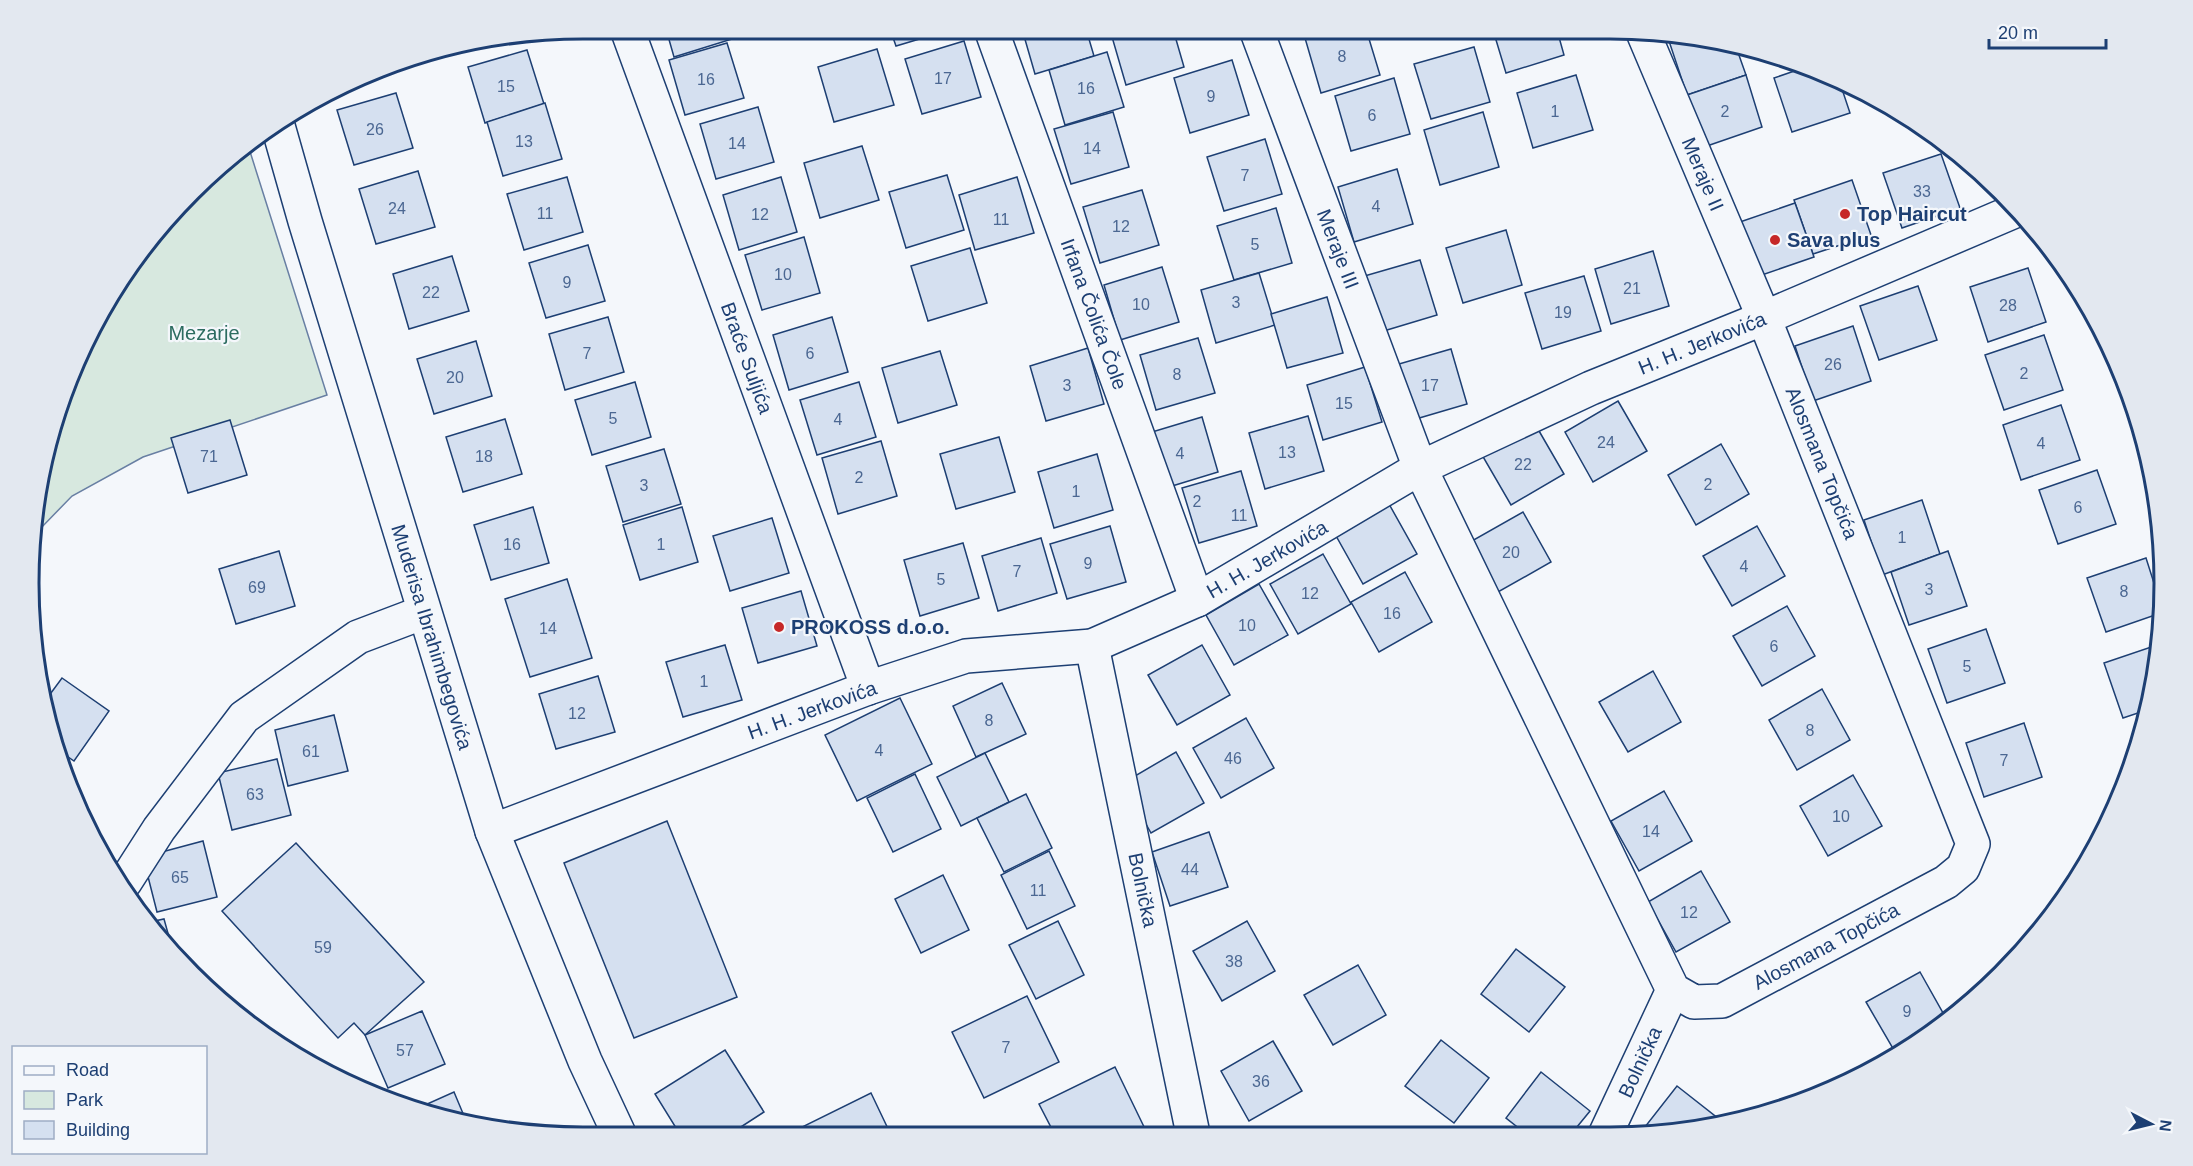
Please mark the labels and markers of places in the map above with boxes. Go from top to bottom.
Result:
place label: Top Haircut [1857,203,1967,225]
marker: Top Haircut [1838,207,1852,221]
place label: Sava plus [1787,229,1880,251]
marker: Sava plus [1768,233,1782,247]
place label: PROKOSS d.o.o. [791,616,950,638]
marker: PROKOSS d.o.o. [772,620,786,634]

